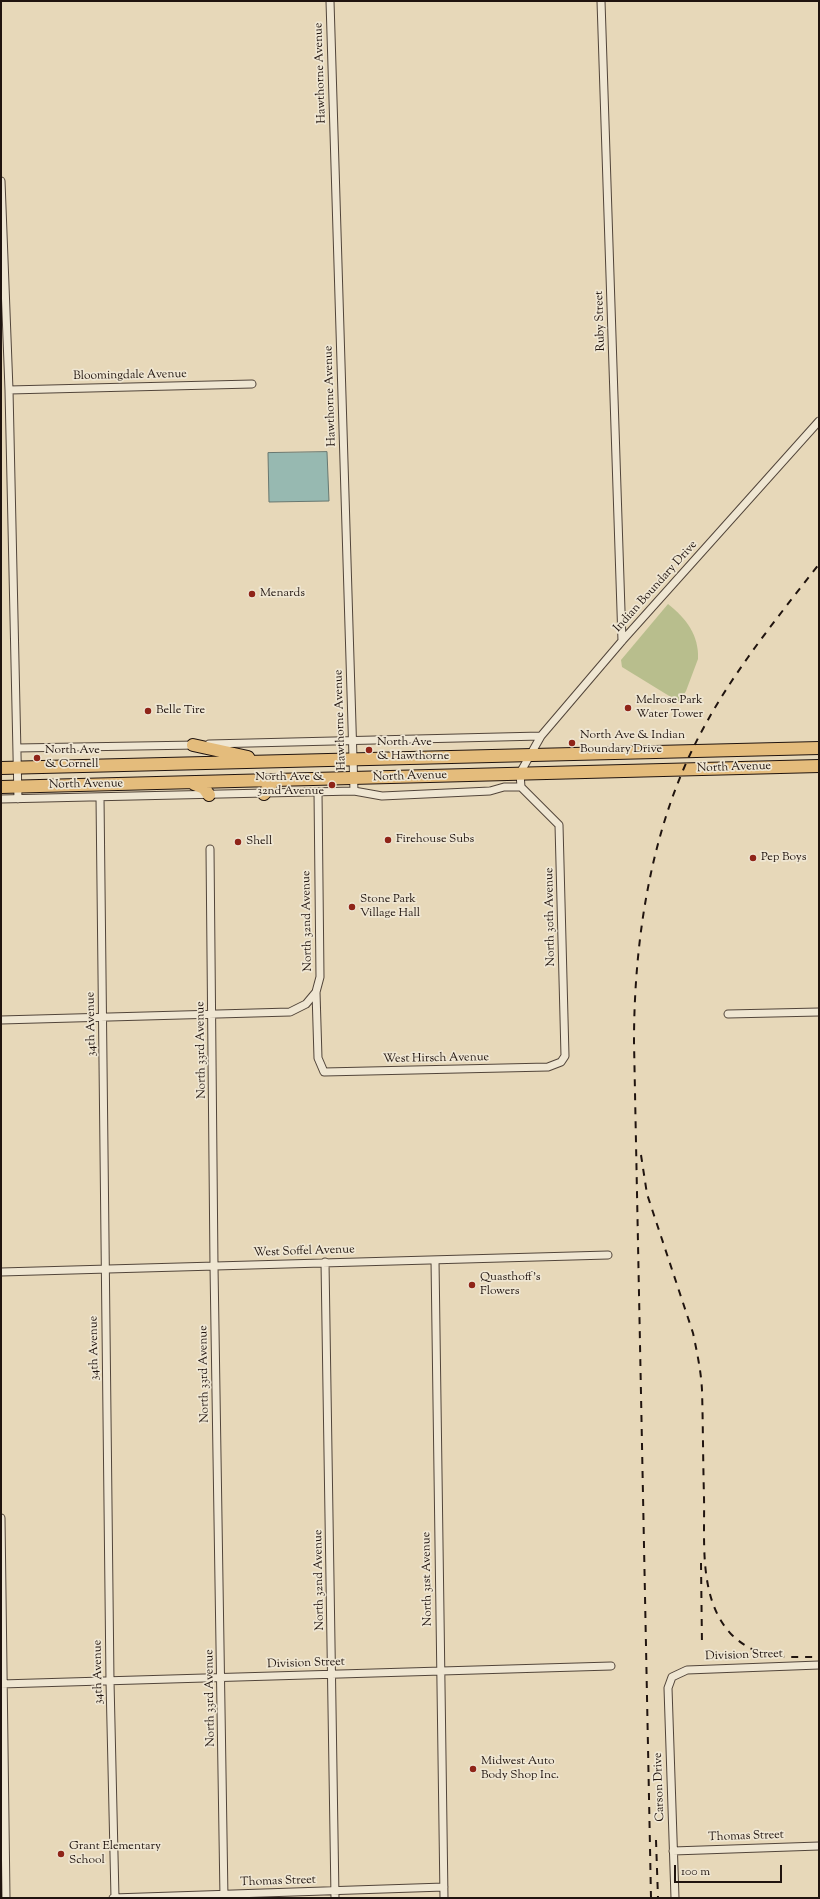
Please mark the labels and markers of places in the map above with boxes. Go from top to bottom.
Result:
place label: Menards [260,587,305,601]
marker: Menards [247,589,257,599]
place label: Melrose Park Water Tower [636,694,703,722]
marker: Melrose Park Water Tower [623,703,633,713]
place label: Belle Tire [156,704,205,718]
marker: Belle Tire [143,706,153,716]
place label: North Ave & Indian Boundary Drive [580,729,685,757]
place label: North Ave & Hawthorne [377,736,449,764]
marker: North Ave & Indian Boundary Drive [567,738,577,748]
place label: North Ave & Cornell [45,744,100,772]
marker: North Ave & Hawthorne [364,745,374,755]
marker: North Ave & Cornell [32,753,42,763]
place label: North Ave & 32nd Avenue [255,771,324,799]
marker: North Ave & 32nd Avenue [327,780,337,790]
place label: Firehouse Subs [396,833,474,847]
place label: Shell [246,835,272,849]
marker: Firehouse Subs [383,835,393,845]
marker: Shell [233,837,243,847]
place label: Pep Boys [761,851,806,865]
marker: Pep Boys [748,853,758,863]
place label: Stone Park Village Hall [360,893,420,921]
marker: Stone Park Village Hall [347,902,357,912]
place label: Quasthoff's Flowers [480,1271,541,1299]
marker: Quasthoff's Flowers [467,1280,477,1290]
place label: Midwest Auto Body Shop Inc. [481,1755,559,1783]
marker: Midwest Auto Body Shop Inc. [468,1764,478,1774]
place label: Grant Elementary School [69,1840,161,1868]
marker: Grant Elementary School [56,1849,66,1859]

